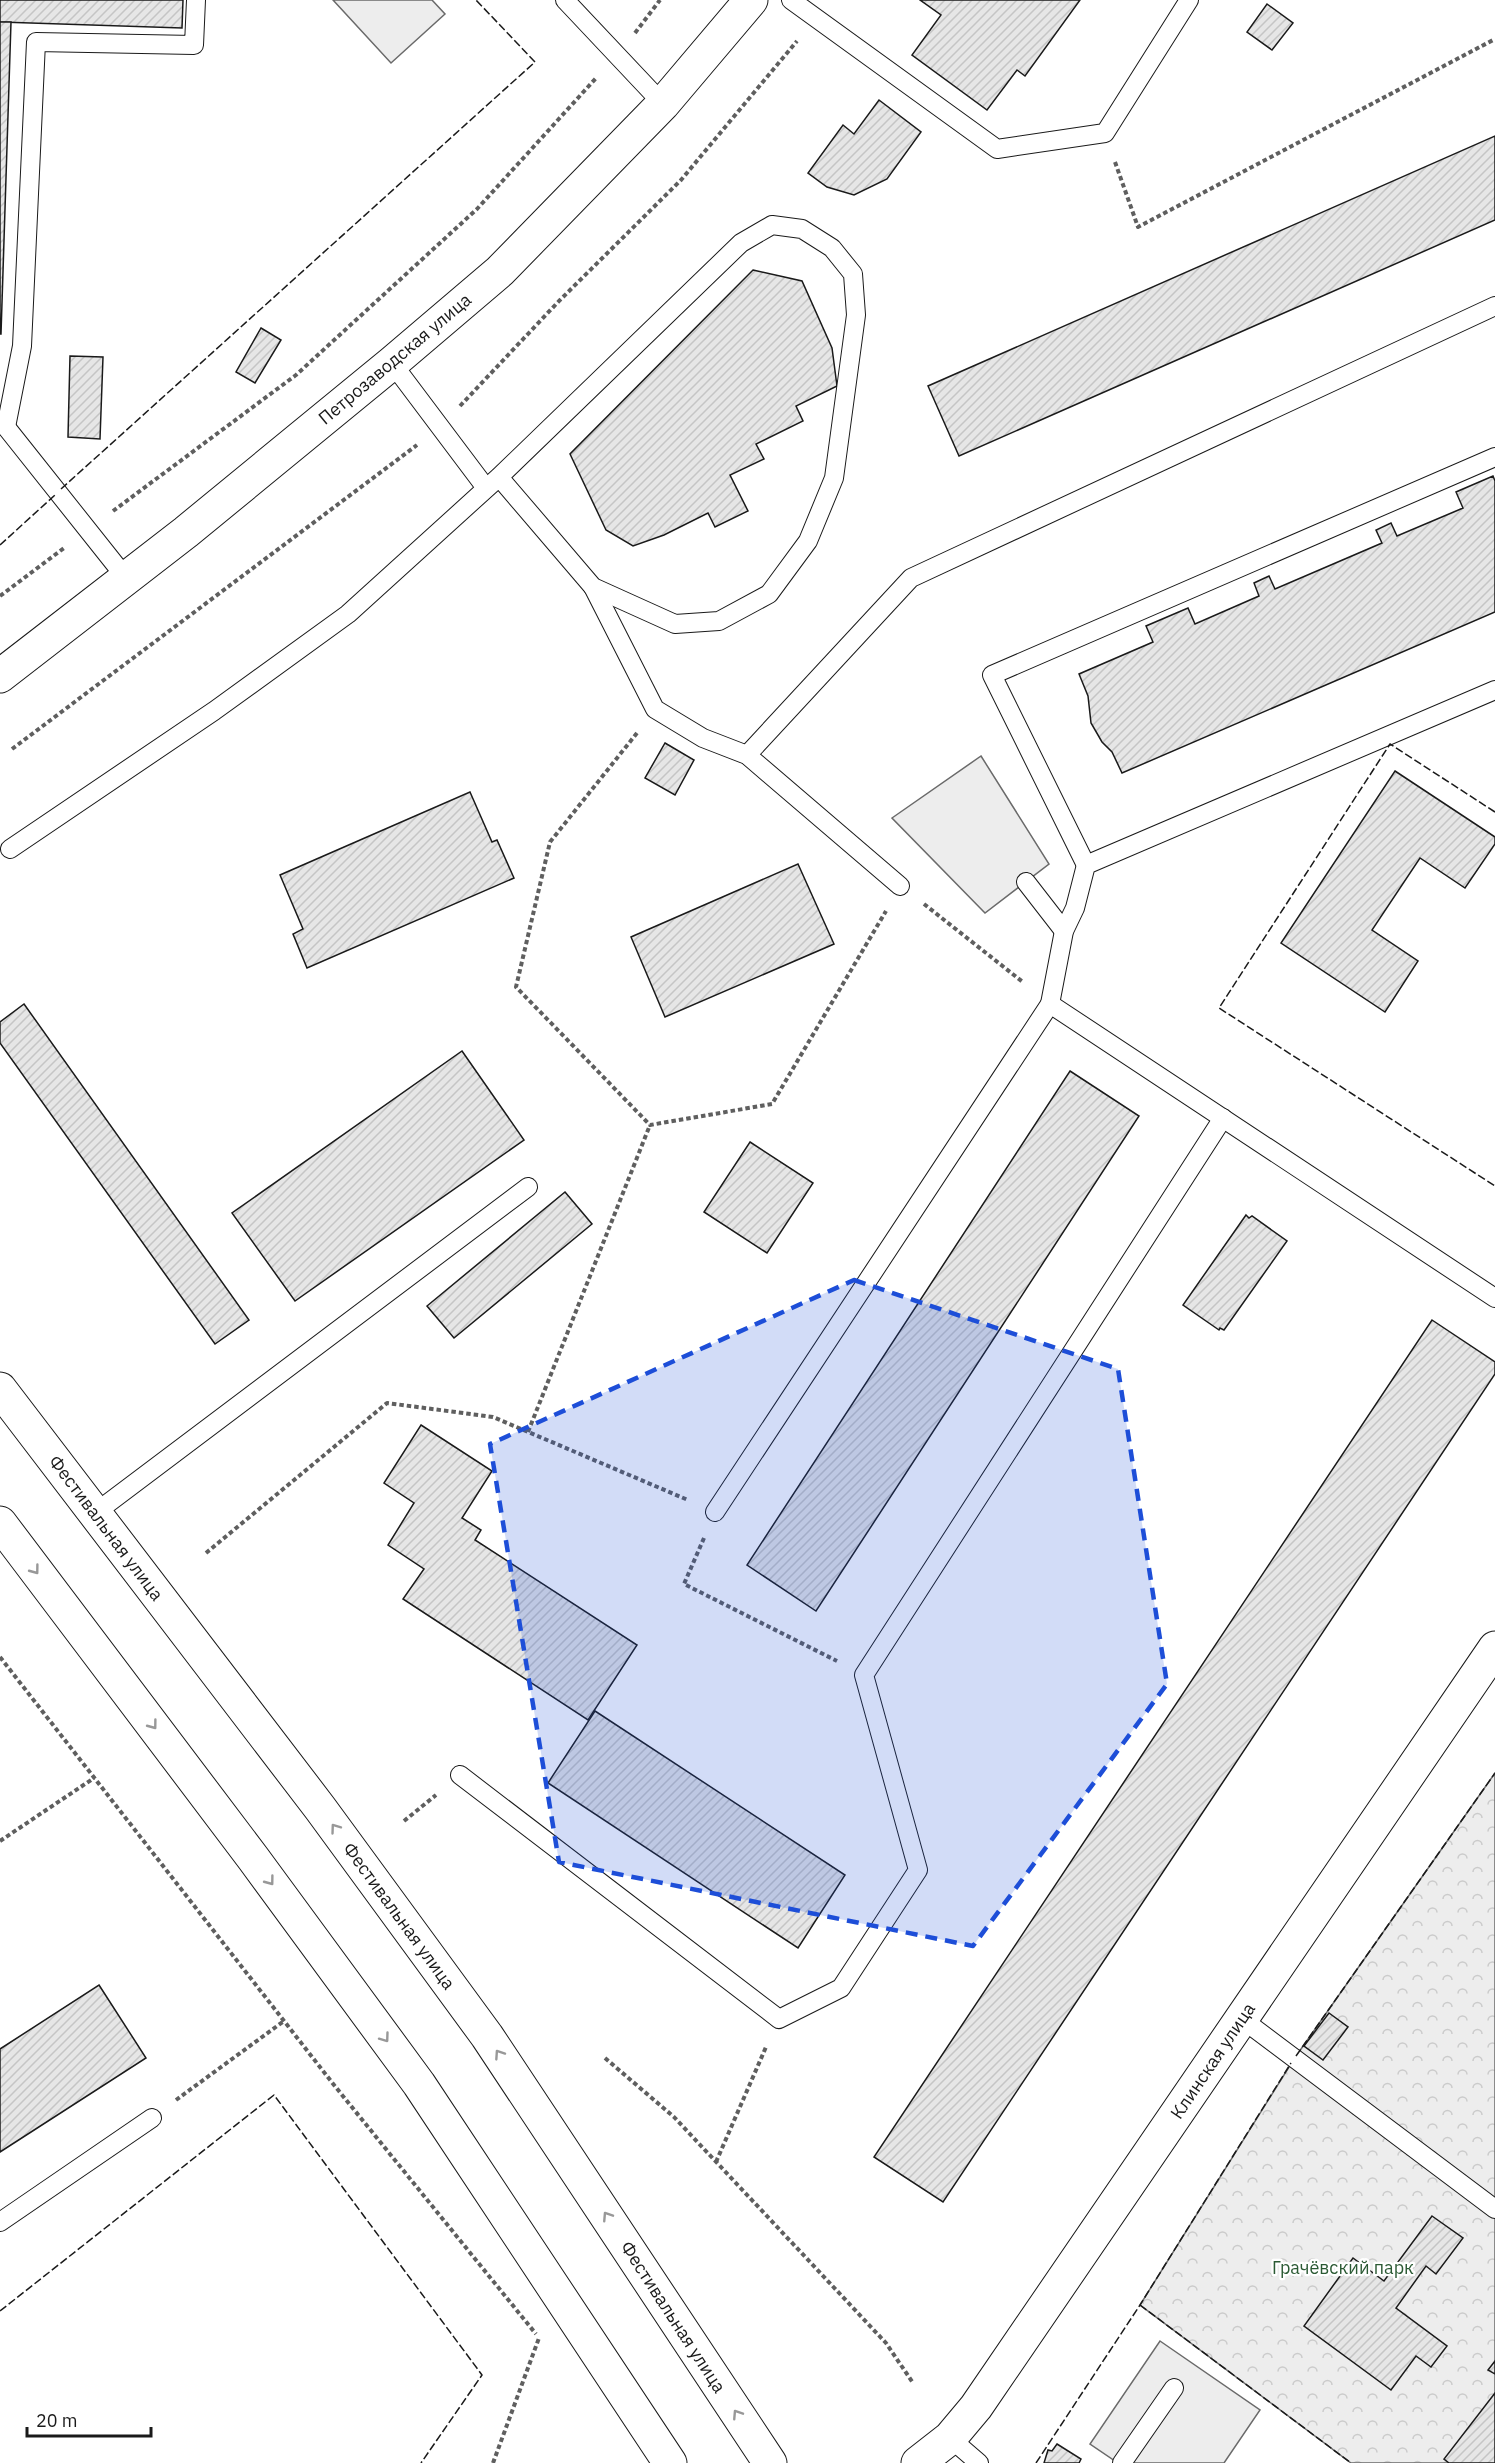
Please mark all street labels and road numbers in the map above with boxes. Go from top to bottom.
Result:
street label: Петрозаводская улица [314,288,476,429]
street label: Фестивальная улица [44,1450,169,1605]
street label: Фестивальная улица [338,1838,461,1994]
street label: Клинская улица [1165,1998,1260,2123]
street label: Фестивальная улица [616,2236,731,2397]

